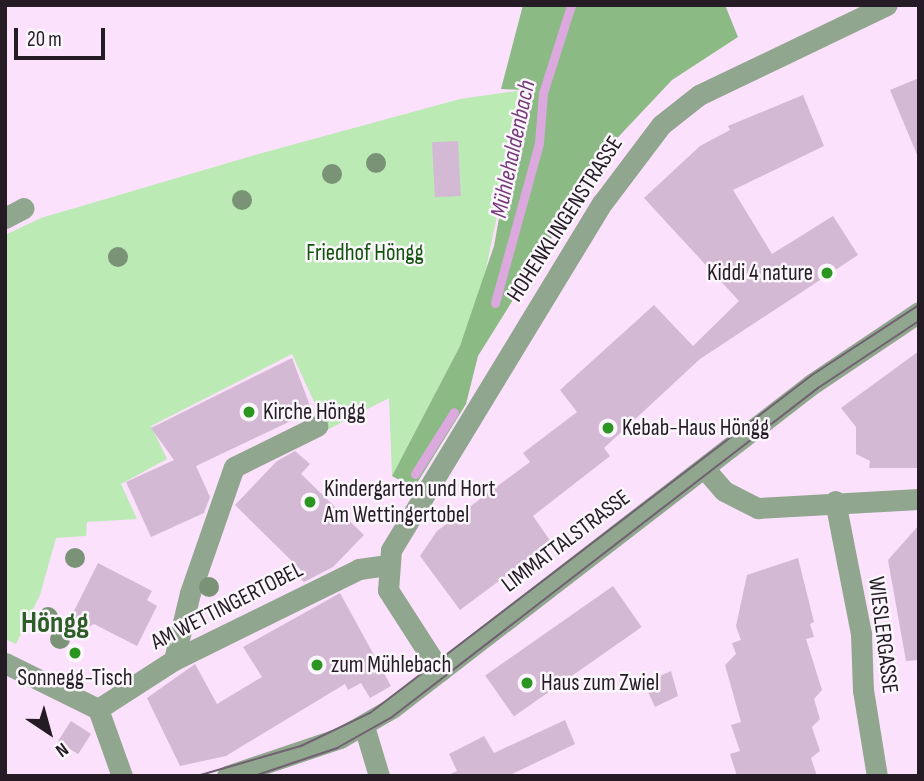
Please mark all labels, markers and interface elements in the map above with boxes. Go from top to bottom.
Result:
scale bar [18,14,108,58]
text: 20 m [27,27,62,52]
water label: Mühlehaldenbach [484,78,542,220]
street label: HOHENKLINGENSTRASSE [501,131,629,307]
park label: Friedhof Höngg [306,239,424,267]
place label: Kiddi 4 nature [707,259,813,287]
marker: Kiddi 4 nature [819,265,835,281]
place label: Kirche Höngg [263,398,365,426]
marker: Kirche Höngg [241,404,257,420]
place label: Kebab-Haus Höngg [622,414,769,442]
marker: Kebab-Haus Höngg [600,420,616,436]
place label: Kindergarten und Hort Am Wettingertobel [324,475,495,529]
street label: LIMMATTALSTRASSE [496,484,636,598]
marker: Kindergarten und Hort Am Wettingertobel [302,494,318,510]
street label: AM WETTINGERTOBEL [147,556,307,656]
street label: WIESLERGASSE [862,575,904,695]
district label: Höngg [21,605,89,641]
marker: Sonnegg-Tisch [67,645,83,661]
place label: zum Mühlebach [331,651,451,679]
marker: zum Mühlebach [309,657,325,673]
place label: Sonnegg-Tisch [17,664,133,692]
place label: Haus zum Zwiel [541,669,659,697]
marker: Haus zum Zwiel [519,675,535,691]
north arrow [14,697,84,767]
text: N [51,737,73,762]

